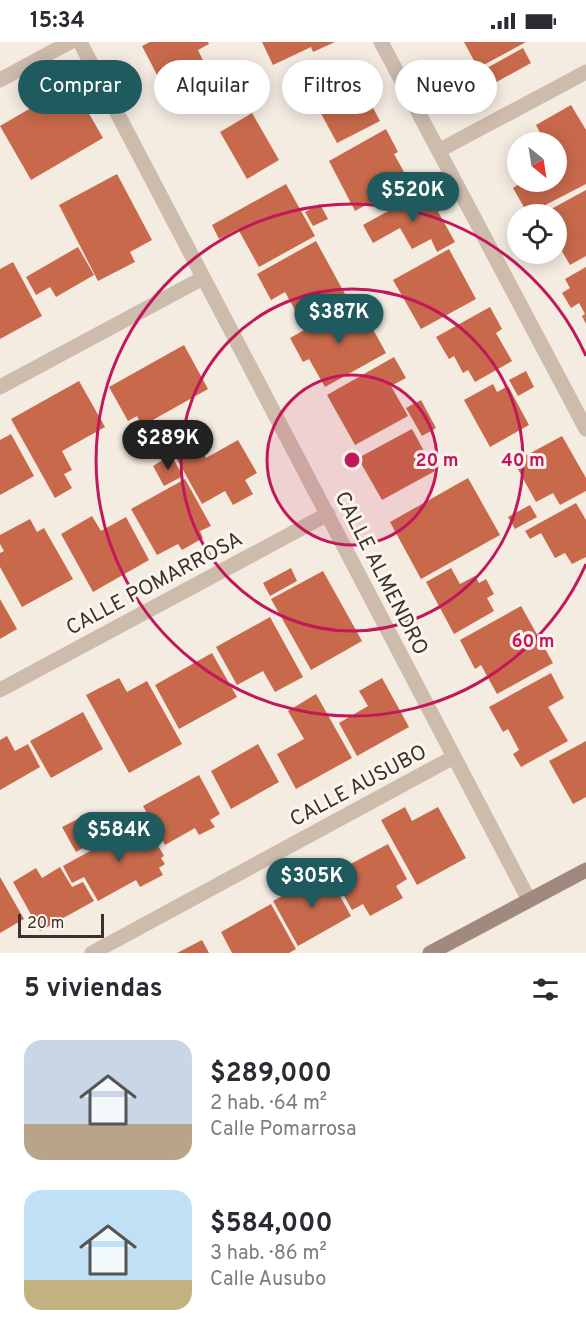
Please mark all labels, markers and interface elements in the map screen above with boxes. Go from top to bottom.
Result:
text: 15:34 [30,8,85,35]
chip: Comprar [18,60,142,114]
chip: Alquilar [154,60,270,114]
chip: Filtros [282,60,383,114]
chip: Nuevo [395,60,497,114]
north arrow [507,132,567,192]
map controls [507,132,567,264]
pin: $520K [371,172,455,223]
text: $520K [381,178,445,204]
button: locate [507,204,567,264]
pin: $387K [297,294,381,345]
text: $387K [308,300,370,326]
pin: $289K [126,420,210,471]
text: $289K [136,426,200,452]
centre of rings [342,450,362,470]
text: 20 m [415,450,459,473]
text: 40 m [501,450,545,473]
street label: CALLE ALMENDRO [328,487,434,660]
street label: CALLE POMARROSA [62,526,248,642]
text: 60 m [511,631,555,654]
street label: CALLE AUSUBO [286,739,432,834]
pin: $584K [77,812,161,863]
text: $584K [87,818,151,844]
pin: $305K [270,858,354,909]
text: $305K [280,864,344,890]
scale bar [18,911,104,938]
text: 20 m [27,914,64,934]
text: 5 viviendas [24,973,162,1006]
icon: filters [529,973,562,1006]
text: $289,000 [210,1058,332,1091]
icon: home [72,1064,144,1136]
text: 2 hab. · 64 m² [210,1091,327,1117]
text: Calle Pomarrosa [210,1117,357,1143]
text: $584,000 [210,1208,333,1241]
icon: home [72,1214,144,1286]
text: 3 hab. · 86 m² [210,1241,327,1267]
text: Calle Ausubo [210,1267,327,1293]

